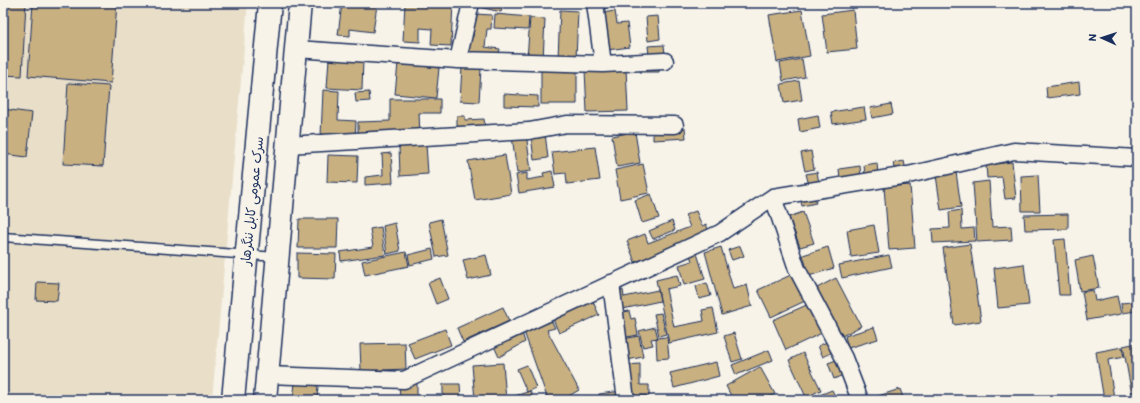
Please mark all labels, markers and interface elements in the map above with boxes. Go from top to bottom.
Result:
north arrow [1082,18,1122,58]
text: N [1086,33,1099,42]
street label: سرک عمومی کابل ننگرهار [238,136,268,267]

